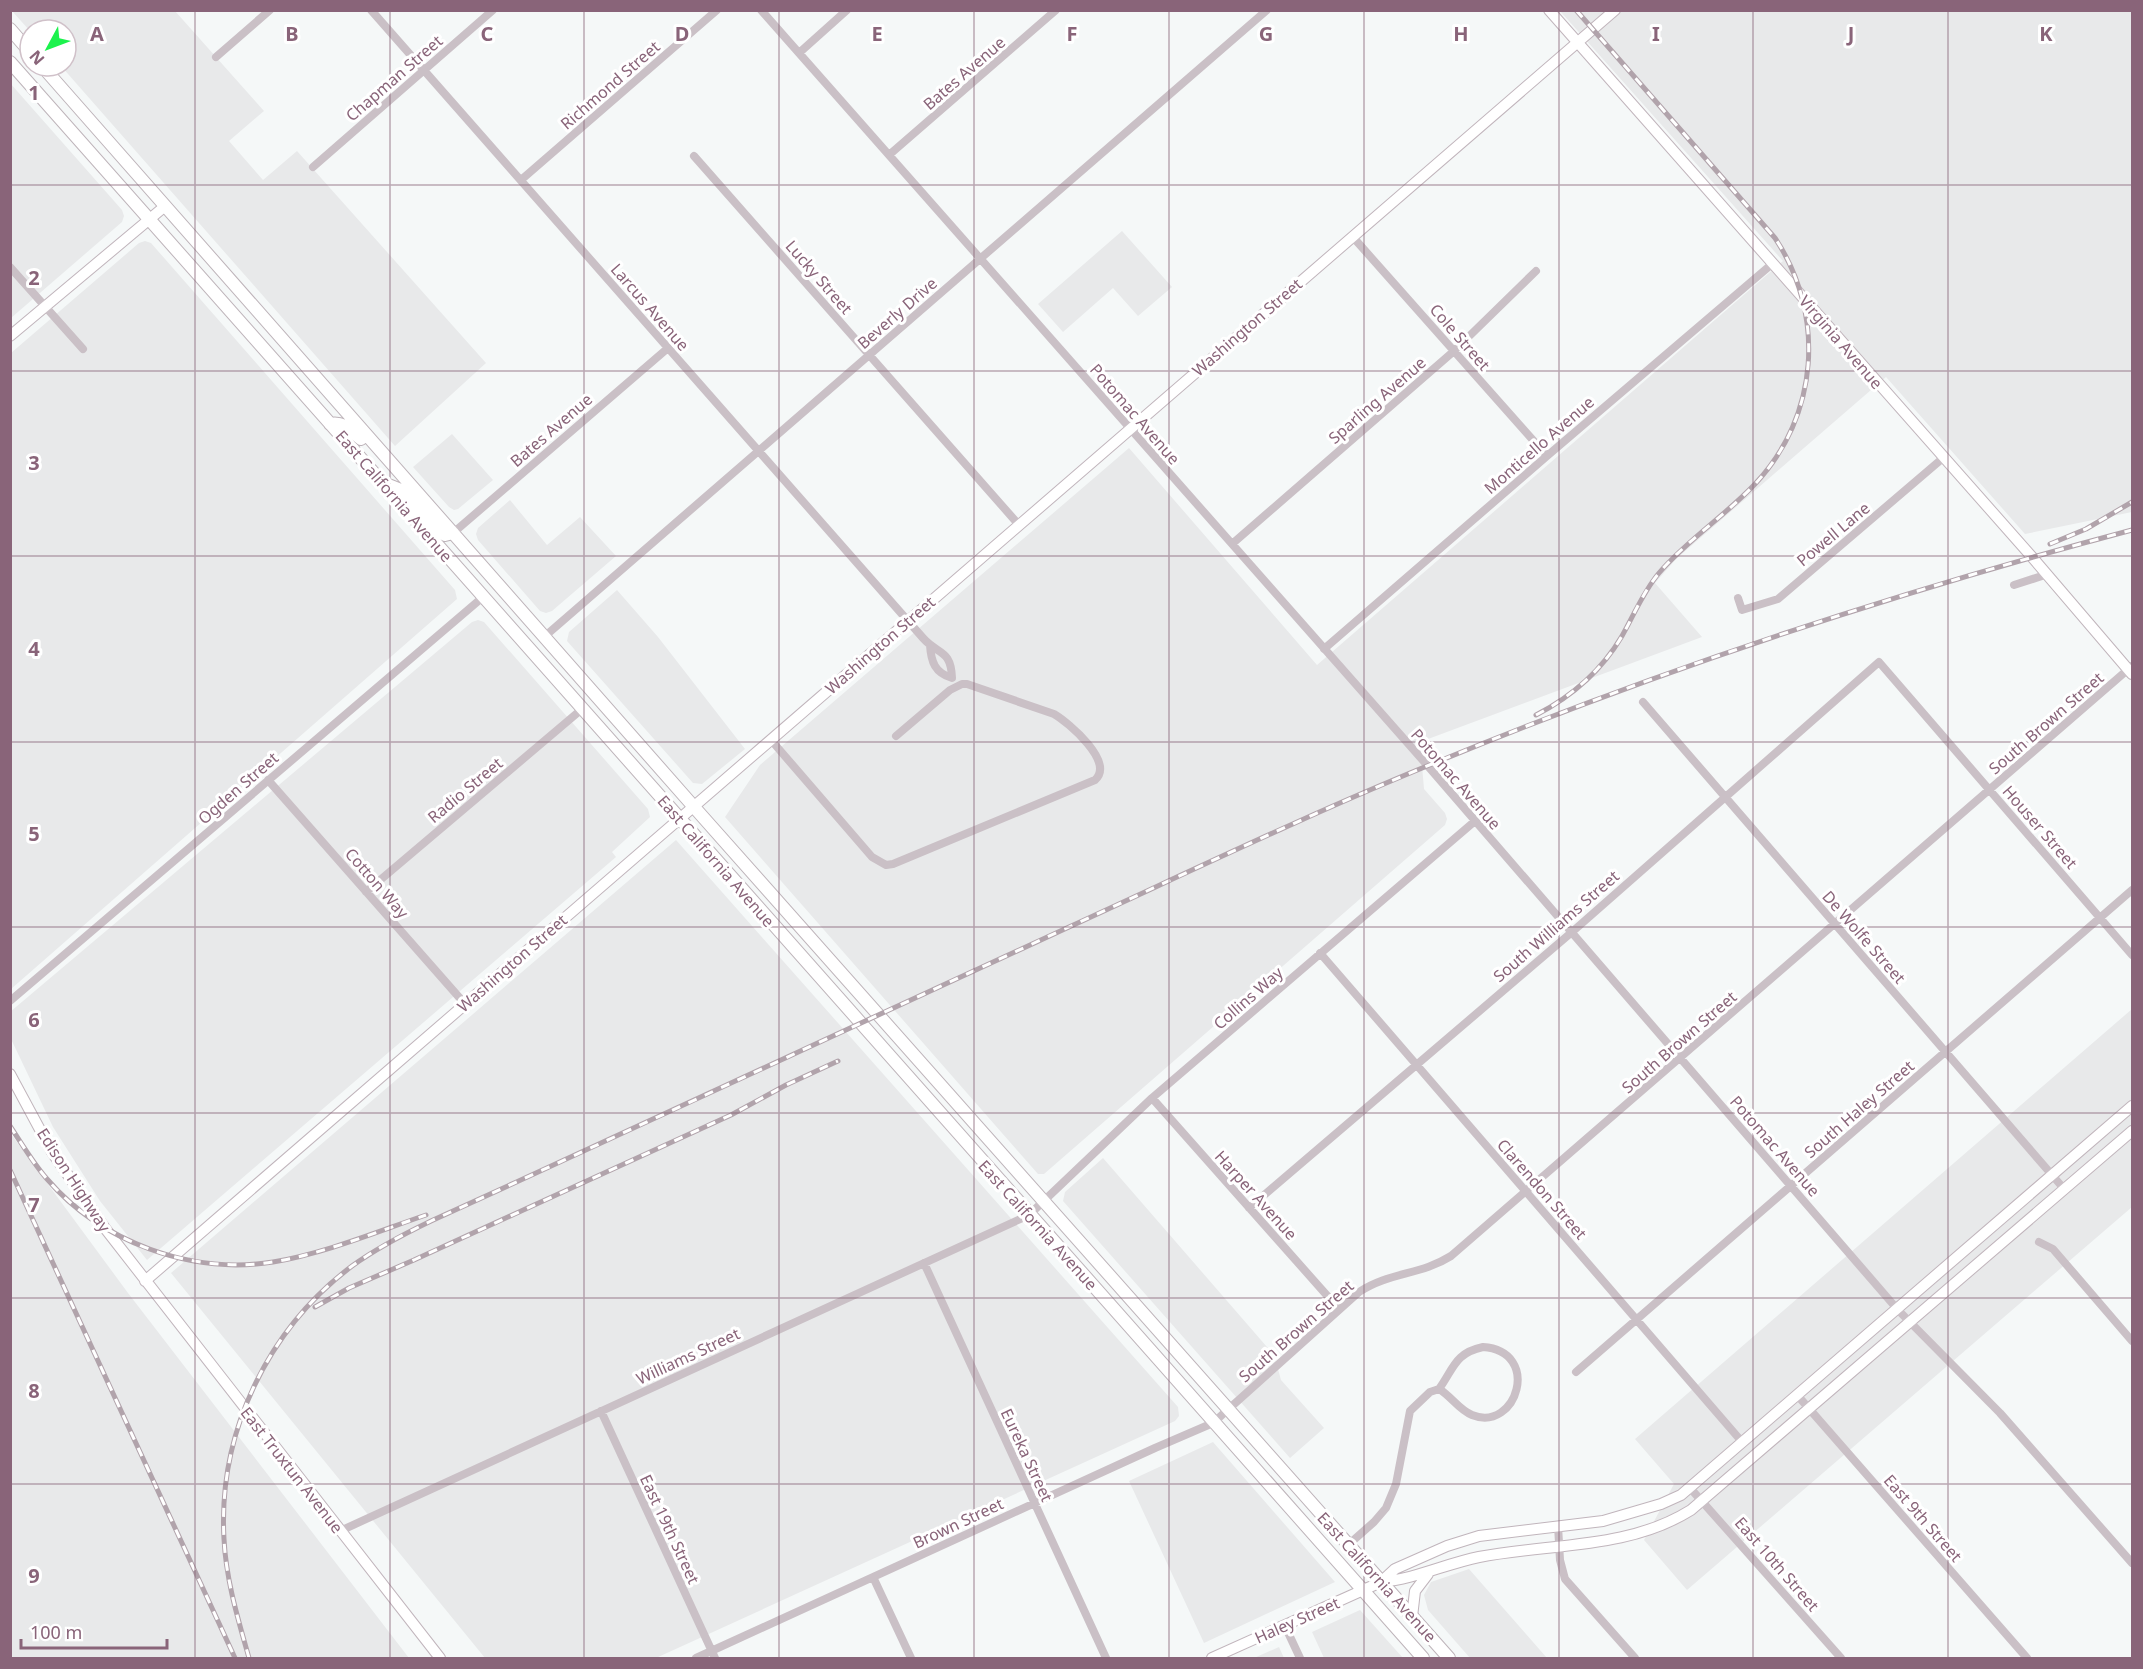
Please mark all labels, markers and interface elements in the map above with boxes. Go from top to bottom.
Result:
north arrow [18,18,78,78]
text: A [90,20,104,47]
text: B [285,20,299,47]
text: C [481,20,494,47]
text: D [675,20,689,47]
text: E [871,20,883,47]
text: F [1067,20,1077,47]
text: G [1259,20,1273,47]
text: H [1453,20,1469,47]
text: I [1652,20,1660,47]
text: J [1846,20,1854,47]
text: K [2039,20,2053,47]
street label: Chapman Street [341,30,447,126]
street label: Bates Avenue [918,31,1010,115]
street label: Richmond Street [556,36,664,134]
text: N [24,46,49,70]
text: 1 [28,79,40,106]
street label: Lucky Street [781,235,857,319]
street label: Larcus Avenue [606,259,694,355]
text: 2 [28,264,40,291]
street label: Beverly Drive [852,272,942,354]
street label: Washington Street [1187,273,1307,381]
street label: Virginia Avenue [1794,290,1888,394]
street label: Cole Street [1425,299,1495,375]
street label: Sparling Avenue [1324,352,1430,448]
street label: Potomac Avenue [1085,359,1185,469]
street label: Bates Avenue [505,388,597,472]
street label: Monticello Avenue [1479,391,1599,499]
street label: East California Avenue [331,425,457,567]
text: 3 [28,449,40,476]
street label: Powell Lane [1792,497,1874,571]
street label: Washington Street [820,591,940,699]
text: 4 [28,635,40,662]
street label: South Brown Street [1984,667,2108,779]
street label: Potomac Avenue [1406,724,1506,834]
street label: Ogden Street [193,747,283,829]
street label: Radio Street [423,752,507,828]
street label: Houser Street [1998,781,2082,873]
street label: East California Avenue [653,790,779,932]
text: 5 [28,820,40,847]
street label: Cotton Way [340,843,414,924]
street label: South Williams Street [1488,865,1624,987]
street label: De Wolfe Street [1817,886,1911,988]
street label: Washington Street [452,909,572,1017]
street label: Collins Way [1208,961,1288,1034]
street label: South Brown Street [1617,986,1741,1098]
text: 6 [28,1006,40,1033]
street label: South Haley Street [1799,1055,1919,1163]
street label: Potomac Avenue [1725,1091,1825,1201]
street label: Edison Highway [32,1124,116,1237]
street label: Clarendon Street [1492,1134,1592,1244]
street label: Harper Avenue [1210,1146,1302,1244]
street label: East California Avenue [974,1155,1102,1295]
text: 7 [28,1191,40,1218]
street label: South Brown Street [1234,1275,1358,1387]
street label: Williams Street [633,1322,744,1390]
text: 8 [28,1377,40,1404]
street label: East Truxtun Avenue [236,1402,348,1538]
street label: Eureka Street [996,1405,1058,1505]
street label: East 9th Street [1879,1470,1967,1567]
street label: East 19th Street [635,1471,705,1587]
street label: Brown Street [909,1492,1007,1554]
street label: East California Avenue [1313,1507,1441,1647]
street label: East 10th Street [1730,1512,1824,1616]
text: 9 [28,1562,40,1589]
street label: Haley Street [1251,1591,1343,1648]
scale bar [21,1612,166,1650]
text: 100 m [30,1620,82,1644]

